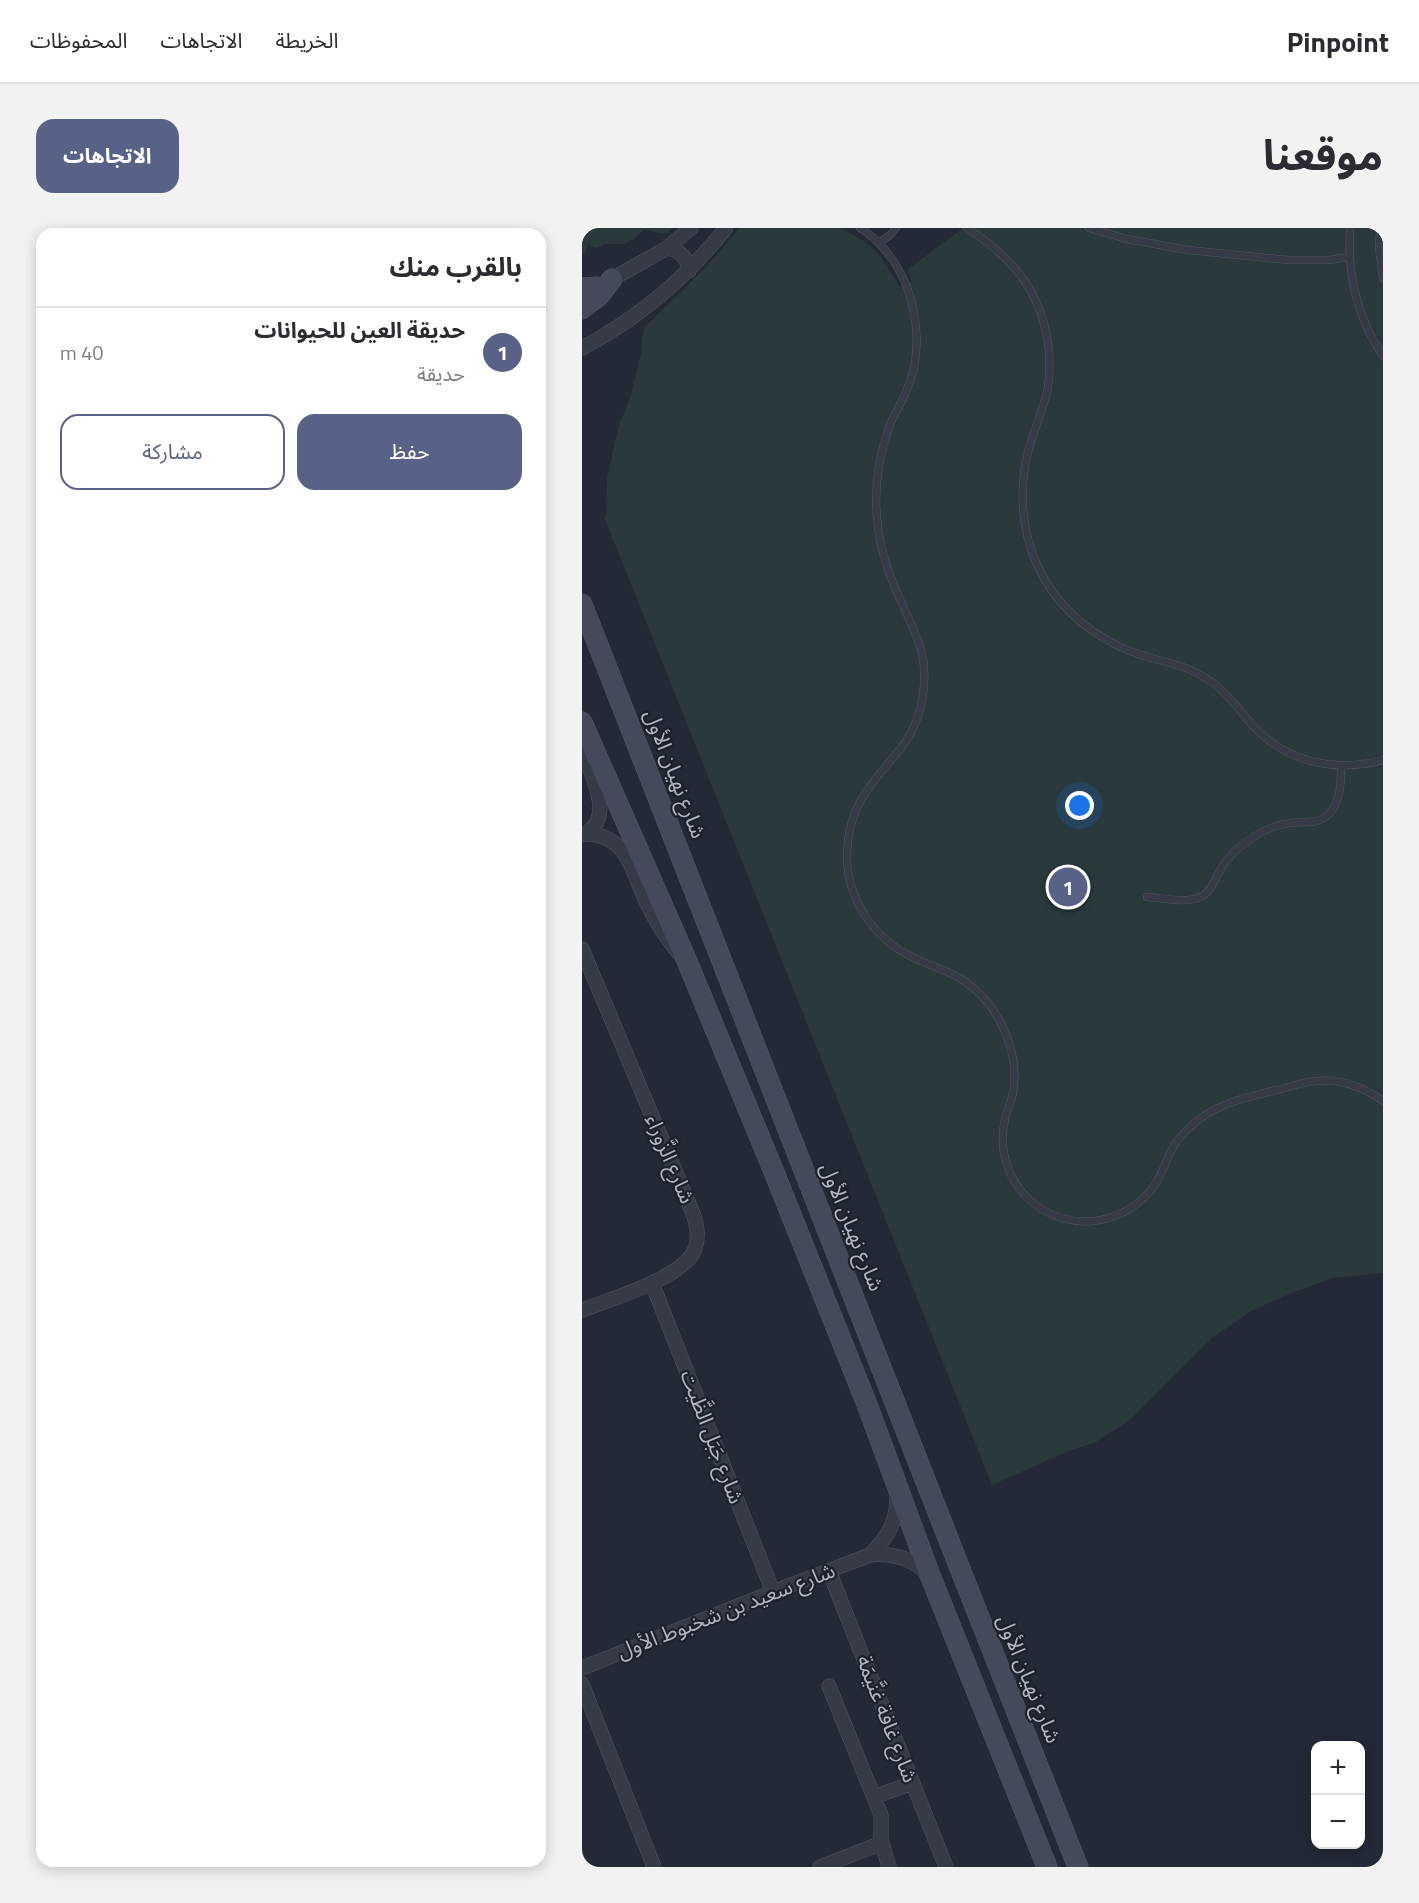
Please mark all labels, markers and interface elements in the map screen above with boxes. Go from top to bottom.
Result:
text: Pinpoint [1287,20,1389,63]
text: المحفوظات [30,24,127,56]
text: الاتجاهات [160,24,242,56]
text: الخريطة [275,24,338,56]
button: الاتجاهات [36,119,179,193]
text: موقعنا [1263,122,1383,186]
text: بالقرب منك [390,247,522,286]
text: حديقة العين للحيوانات [254,313,465,347]
text: 40 m [60,337,104,368]
text: 1 [497,337,508,368]
text: حديقة [417,358,465,389]
button: مشاركة [60,414,285,490]
button: حفظ [297,414,522,490]
street label: شارع نهيان الأول [637,704,715,843]
your location [1065,791,1094,820]
pin: 1 [1048,864,1088,910]
street label: شارع الزَّوراء [638,1109,704,1208]
street label: شارع نهيان الأول [813,1158,893,1296]
street label: شارع جَبَل الظَّيت [673,1365,753,1508]
street label: شارع سعيد بن شخبوط الأول [612,1554,839,1666]
street label: شارع نهيان الأول [990,1610,1070,1748]
street label: شارع غافة غنَّيمَة [849,1650,927,1787]
map controls [1311,1741,1365,1849]
button: + [1311,1741,1365,1795]
button: − [1311,1795,1365,1849]

